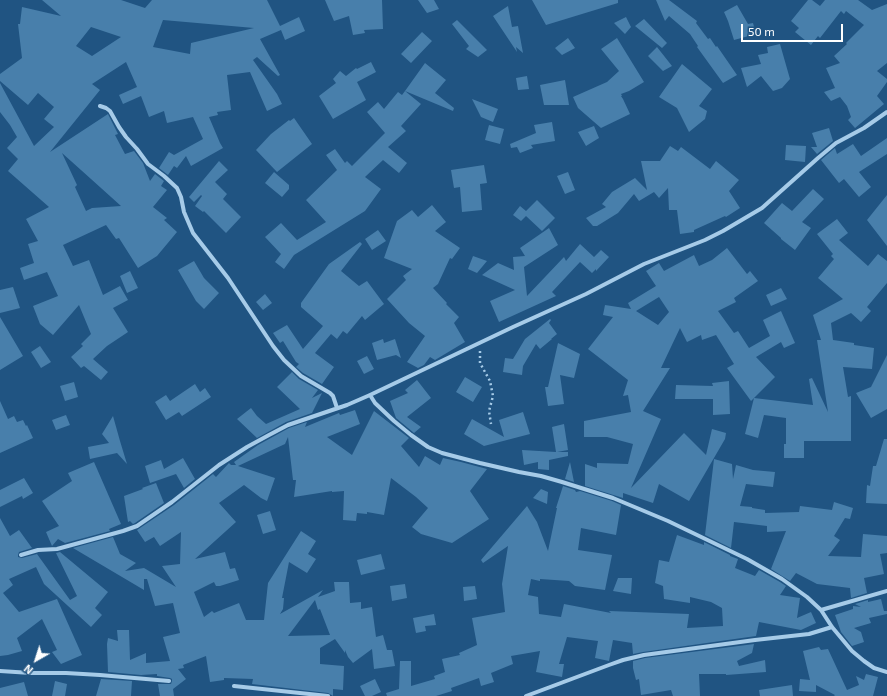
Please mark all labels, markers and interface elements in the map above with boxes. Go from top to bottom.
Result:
scale bar [743,16,845,42]
text: 50 m [748,24,775,38]
north arrow [16,640,56,680]
text: N [21,662,35,677]

